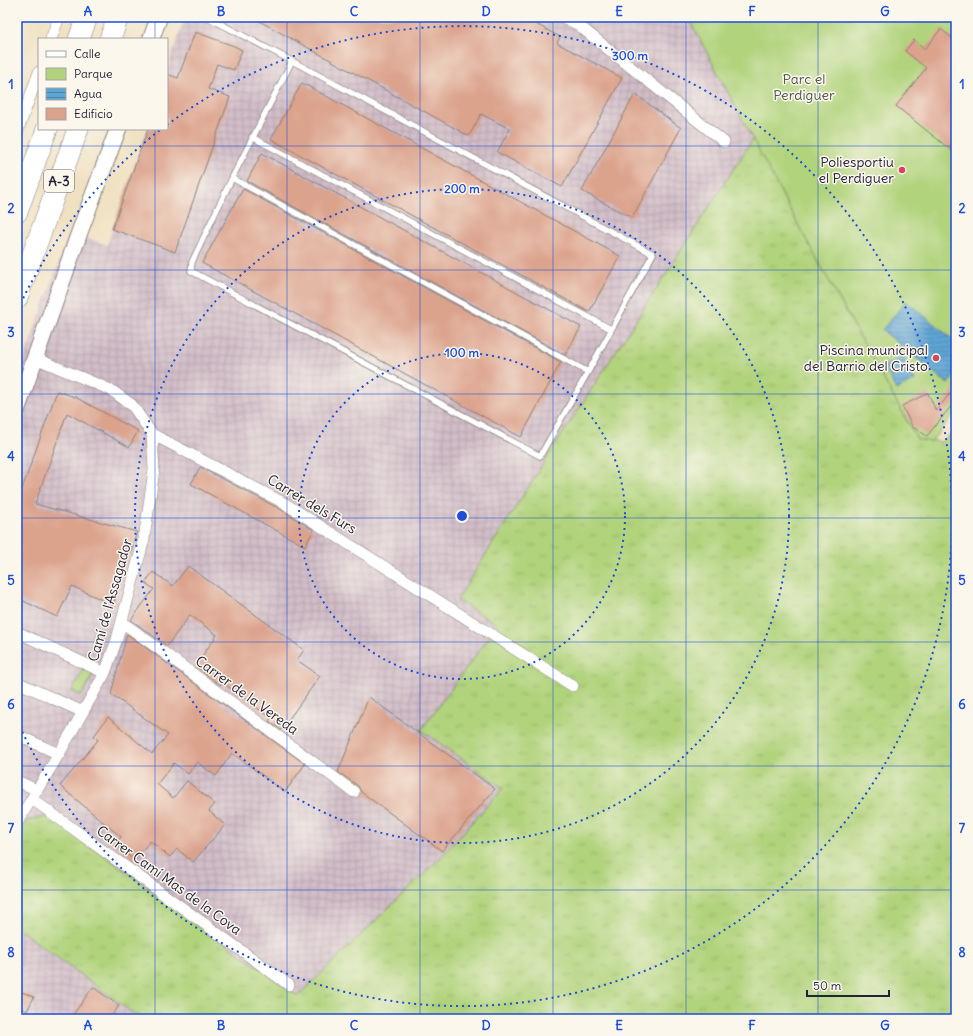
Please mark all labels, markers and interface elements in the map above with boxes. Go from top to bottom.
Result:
text: A [84,3,93,20]
text: B [217,3,226,20]
text: C [350,3,359,20]
text: D [481,3,491,20]
text: E [615,3,623,20]
text: F [748,3,756,20]
text: G [880,3,890,20]
legend [38,38,168,130]
text: Calle [74,46,101,61]
text: 300 m [612,48,648,63]
text: Parque [74,66,113,81]
park label: Parc el Perdiguer [773,70,835,104]
text: 1 [8,76,14,93]
text: 1 [959,76,965,93]
text: Agua [74,86,102,101]
text: Edificio [74,106,113,121]
place label: Poliesportiu el Perdiguer [818,153,894,187]
marker: Poliesportiu el Perdiguer [897,165,907,175]
road number: A-3 [44,170,74,192]
text: 200 m [444,181,480,196]
text: 2 [7,200,15,217]
text: 2 [958,200,966,217]
text: 3 [7,324,15,341]
text: 3 [958,324,966,341]
place label: Piscina municipal del Barrio del Cristo [804,341,928,375]
text: 100 m [445,345,479,360]
marker: Piscina municipal del Barrio del Cristo [931,353,941,363]
text: 4 [7,448,15,465]
text: 4 [958,448,966,465]
street label: Carrer dels Furs [264,470,360,538]
centre of rings [455,509,469,523]
street label: Camí de l'Assagador [84,536,136,664]
text: 5 [7,572,15,589]
text: 5 [958,572,966,589]
street label: Carrer de la Vereda [192,652,302,738]
text: 6 [7,696,15,713]
text: 6 [958,696,966,713]
text: 7 [8,820,15,837]
text: 7 [959,820,966,837]
street label: Carrer Camí Mas de la Cova [93,821,245,939]
text: 8 [7,944,15,961]
text: 8 [958,944,966,961]
scale bar [807,972,889,998]
text: 50 m [813,978,842,993]
text: A [84,1017,93,1034]
text: B [217,1017,226,1034]
text: C [350,1017,359,1034]
text: D [481,1017,491,1034]
text: E [615,1017,623,1034]
text: F [748,1017,756,1034]
text: G [880,1017,890,1034]

